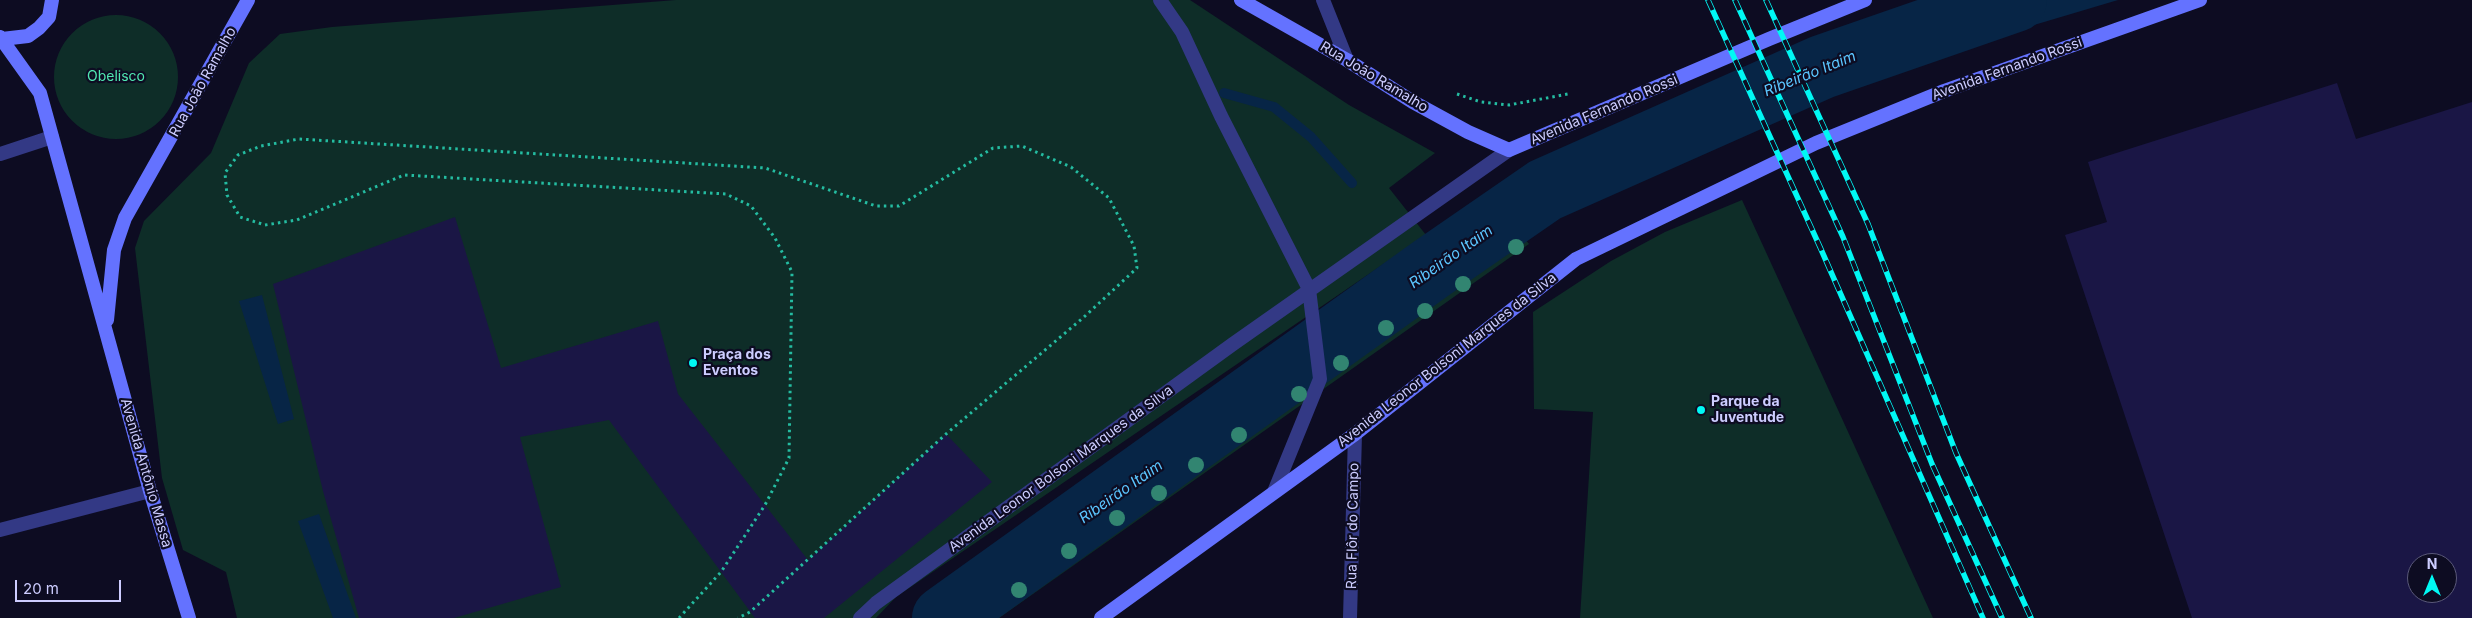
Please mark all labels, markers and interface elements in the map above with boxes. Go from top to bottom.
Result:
street label: Rua João Ramalho [166,24,240,140]
street label: Avenida Fernando Rossi [1930,34,2084,104]
street label: Rua João Ramalho [1317,38,1431,116]
water label: Ribeirão Itaim [1761,47,1859,101]
park label: Obelisco [87,69,145,85]
street label: Avenida Fernando Rossi [1528,71,1680,149]
water label: Ribeirão Itaim [1406,222,1496,292]
street label: Avenida Leonor Bolsoni Marques da Silva [1334,269,1560,451]
place label: Praça dos Eventos [703,347,771,380]
marker: Praça dos Eventos [687,357,699,369]
street label: Avenida Leonor Bolsoni Marques da Silva [946,382,1176,556]
place label: Parque da Juventude [1711,394,1784,427]
street label: Avenida Antônio Massa [117,396,175,550]
marker: Parque da Juventude [1695,404,1707,416]
water label: Ribeirão Itaim [1076,457,1166,527]
street label: Rua Flôr do Campo [1343,463,1363,589]
north arrow [2407,553,2457,603]
text: N [2427,555,2437,572]
scale bar [18,570,124,602]
text: 20 m [23,579,59,598]

